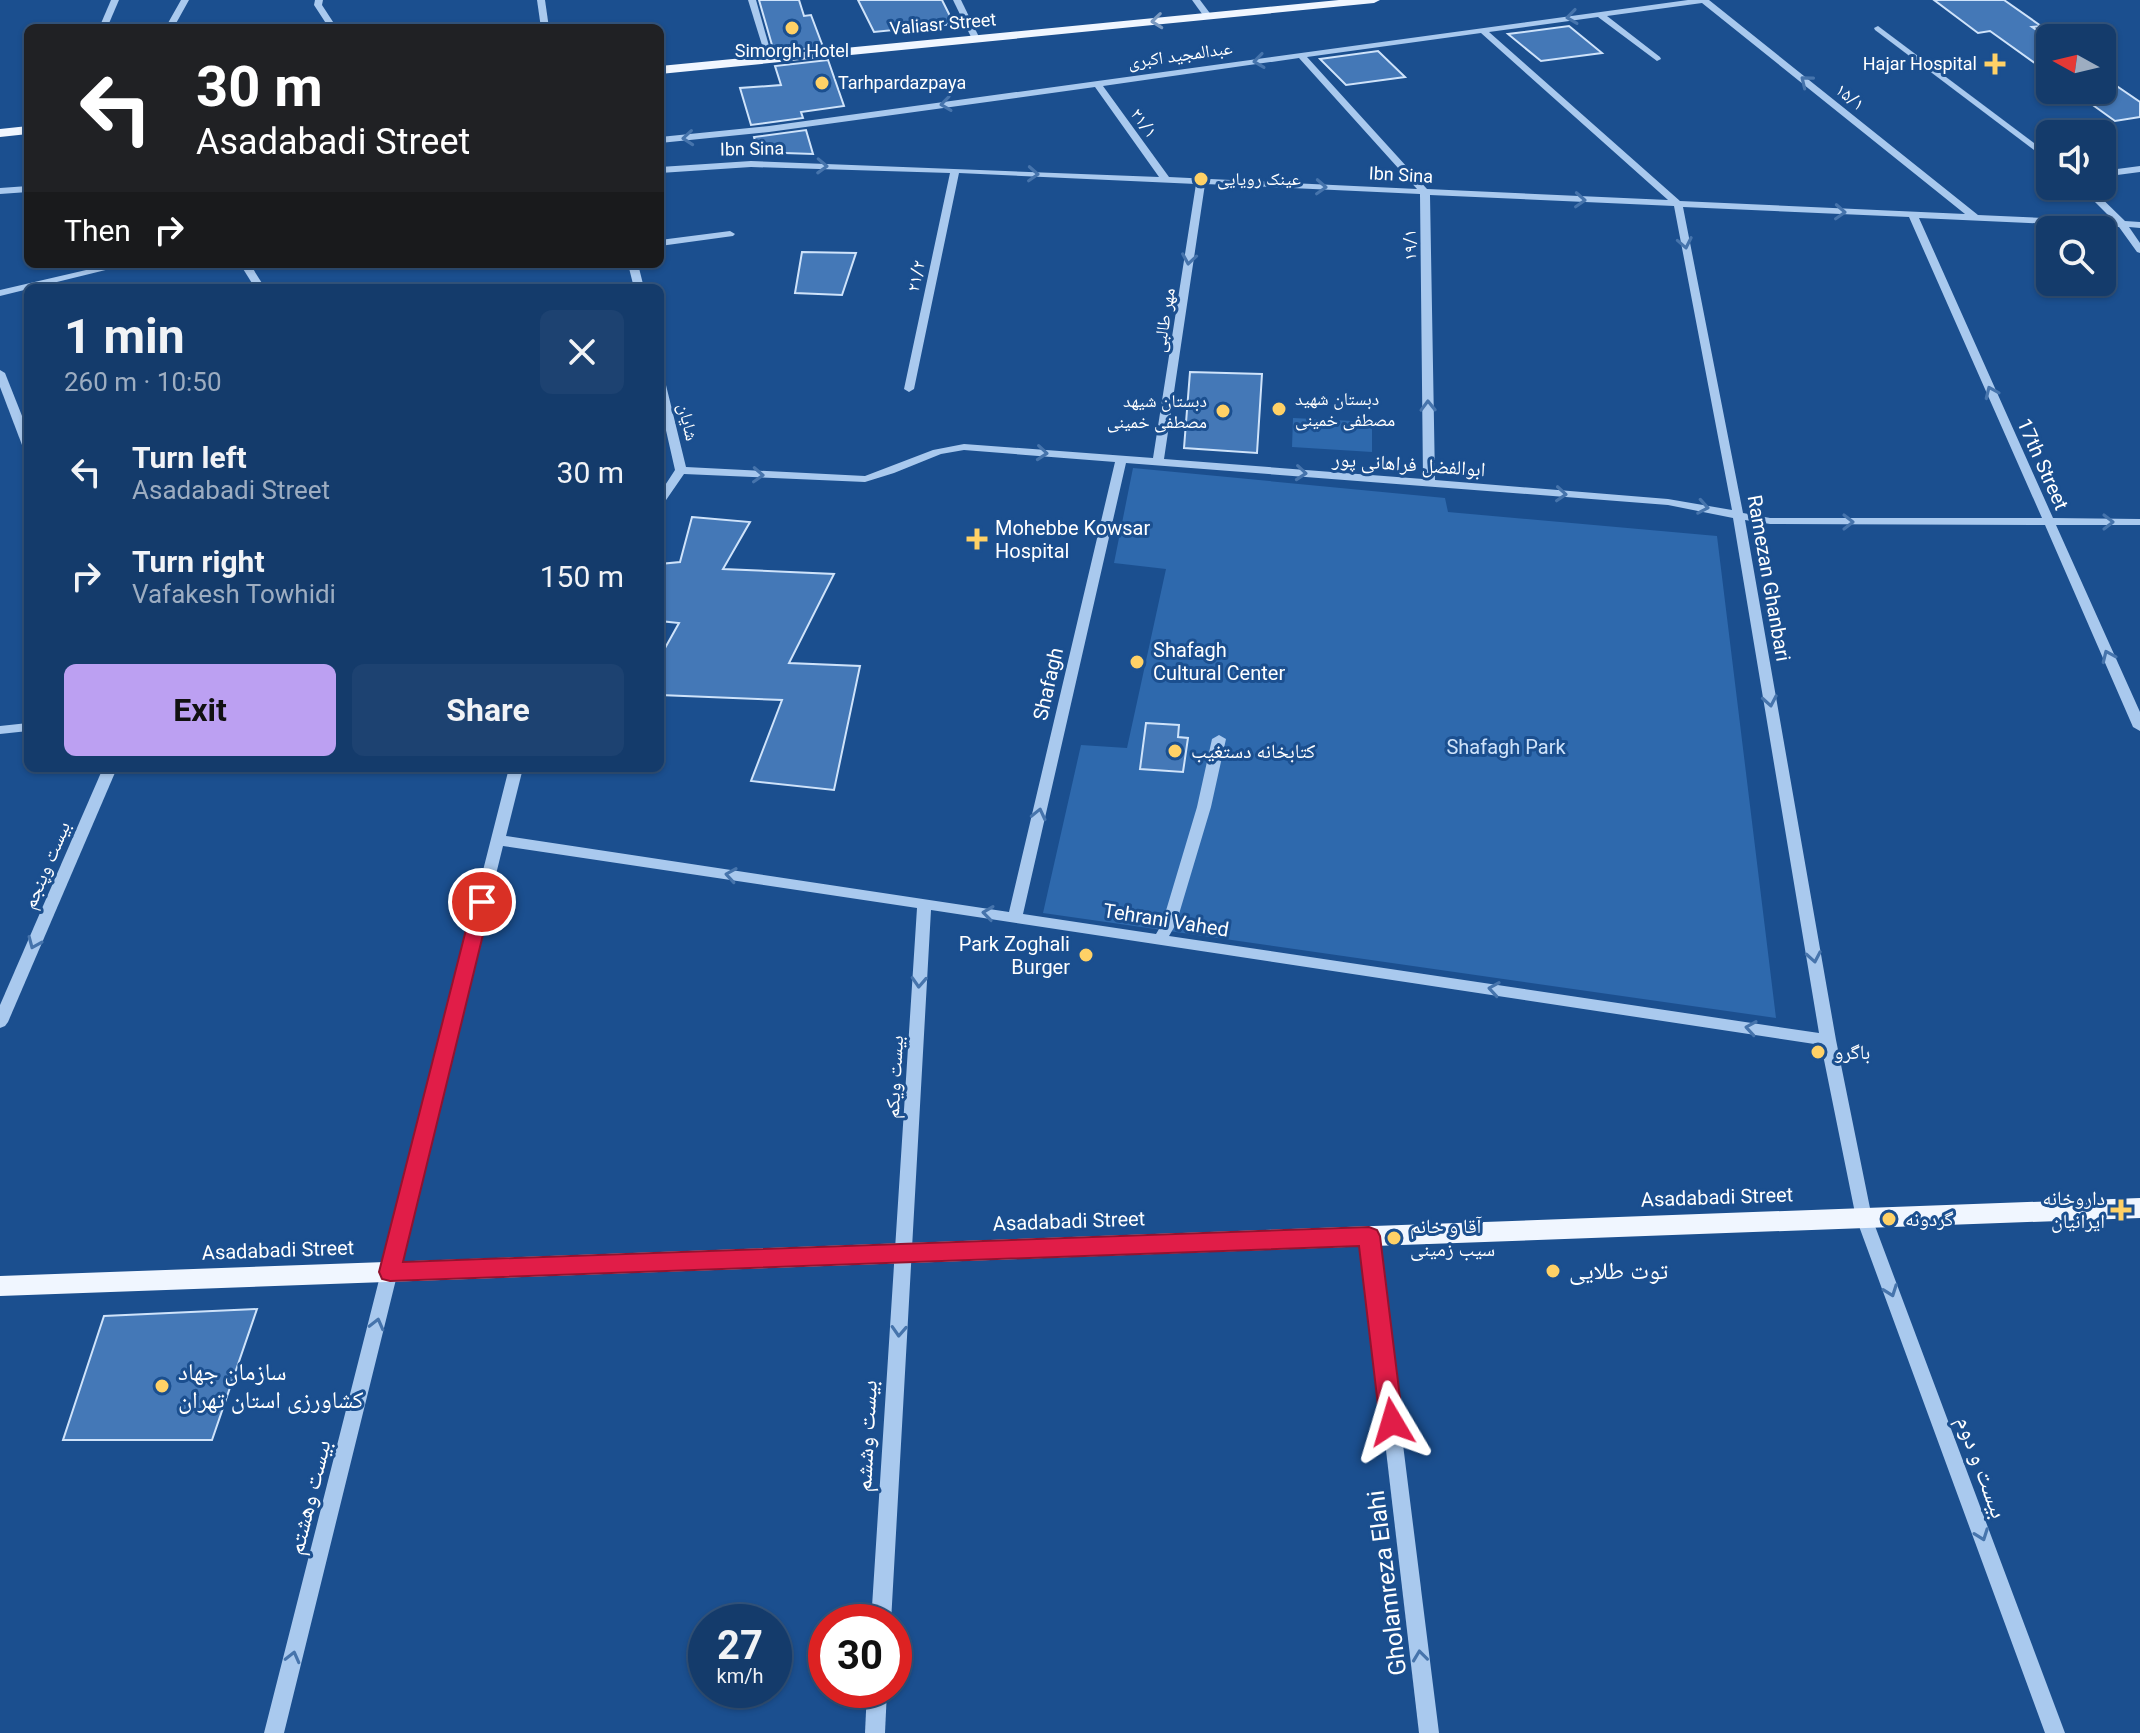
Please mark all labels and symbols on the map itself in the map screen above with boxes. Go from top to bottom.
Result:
street label: Valiasr Street [889,8,997,39]
one-way arrow [1565,8,1579,25]
one-way arrow [1150,12,1163,29]
marker: Simorgh Hotel [783,19,801,37]
north arrow [2036,24,2116,104]
street label: عبدالمجید اکبری [1126,37,1234,73]
place label: Simorgh Hotel [735,40,849,61]
one-way arrow [1252,52,1266,69]
place label: Hajar Hospital [1863,53,1977,74]
marker: Hajar Hospital [1984,53,2006,75]
place label: Tarhpardazpaya [838,72,966,93]
marker: Tarhpardazpaya [813,74,831,92]
one-way arrow [1800,77,1815,91]
street label: ۱۵/۱ [1831,78,1869,115]
one-way arrow [939,95,953,112]
street label: ۲۱/۱ [1127,104,1162,142]
one-way arrow [681,129,694,146]
street label: Ibn Sina [720,137,784,160]
one-way arrow [816,157,829,174]
street label: Ibn Sina [1368,162,1434,187]
one-way arrow [1027,165,1040,182]
place label: عینک رویایی [1217,168,1301,190]
marker: عینک رویایی [1192,170,1210,188]
one-way arrow [1315,179,1328,196]
one-way arrow [1574,191,1587,208]
one-way arrow [1834,203,1847,220]
street label: ۱۹/۱ [1399,229,1420,261]
one-way arrow [1676,236,1693,249]
one-way arrow [1181,252,1198,266]
street label: ۲۱/۲ [902,258,929,294]
street label: مهر طالبی [1148,286,1180,354]
one-way arrow [1985,386,2001,401]
place label: دبستان شهید مصطفی خمینی [1295,388,1395,431]
place label: دبستان شیهد مصطفی خمینی [1107,390,1207,433]
one-way arrow [1419,399,1437,412]
marker: دبستان شهید مصطفی خمینی [1270,400,1288,418]
street label: شایان [673,401,703,443]
marker: دبستان شیهد مصطفی خمینی [1214,402,1232,420]
street label: 17th Street [2012,414,2074,514]
one-way arrow [1036,444,1049,461]
street label: ابوالفضل فراهانی پور [1331,447,1486,481]
one-way arrow [1295,465,1308,482]
one-way arrow [752,466,765,483]
one-way arrow [1555,485,1568,502]
street label: Ramezan Ghanbari [1743,493,1795,663]
one-way arrow [1696,498,1710,515]
one-way arrow [1842,513,1855,531]
one-way arrow [2102,513,2115,531]
place label: Mohebbe Kowsar Hospital [995,516,1150,563]
marker: Mohebbe Kowsar Hospital [966,528,988,550]
place label: Shafagh Cultural Center [1153,638,1285,685]
street label: Shafagh [1028,645,1068,723]
one-way arrow [2102,649,2118,664]
marker: Shafagh Cultural Center [1128,653,1146,671]
one-way arrow [1761,694,1778,708]
park label: Shafagh Park [1446,735,1566,759]
place label: کتابخانه دستغیب [1191,739,1315,763]
marker: کتابخانه دستغیب [1166,742,1184,760]
one-way arrow [1030,807,1047,821]
street label: بیست وپنجم [17,817,77,913]
one-way arrow [724,867,738,884]
pin [448,868,516,936]
street label: Tehrani Vahed [1102,898,1230,942]
one-way arrow [981,905,995,922]
place label: Park Zoghali Burger [959,932,1070,979]
one-way arrow [28,934,44,949]
marker: Park Zoghali Burger [1077,946,1095,964]
one-way arrow [1805,950,1822,964]
one-way arrow [911,976,928,989]
one-way arrow [1487,982,1501,999]
one-way arrow [1745,1020,1758,1037]
street label: بیست‌ ویکم [880,1035,910,1119]
place label: باگرو [1834,1040,1870,1064]
marker: باگرو [1809,1043,1827,1061]
street label: Asadabadi Street [1640,1182,1794,1212]
place label: داروخانه ایرانیان [2043,1186,2105,1233]
marker: داروخانه ایرانیان [2112,1201,2130,1219]
street label: Asadabadi Street [992,1206,1146,1236]
place label: گردونه [1905,1207,1954,1231]
marker: گردونه [1880,1210,1898,1228]
place label: آقا و خانم سیب زمینی [1410,1214,1495,1261]
marker: آقا و خانم سیب زمینی [1385,1229,1403,1247]
street label: Asadabadi Street [201,1235,355,1265]
place label: توت طلایى [1569,1257,1668,1285]
marker: توت طلایى [1544,1262,1562,1280]
one-way arrow [1881,1283,1898,1297]
one-way arrow [368,1317,385,1331]
one-way arrow [890,1325,907,1338]
place label: سازمان جهاد کشاورزی استان تهران [178,1358,364,1414]
marker: سازمان جهاد کشاورزی استان تهران [153,1377,171,1395]
street label: بیست وششم [849,1379,885,1493]
position arrow [1350,1380,1434,1464]
street label: بیست و دوم [1949,1412,2013,1523]
street label: بیست وهشتم [281,1437,339,1558]
street label: Gholamreza Elahi [1362,1489,1412,1677]
one-way arrow [1972,1527,1989,1541]
speed limit sign: 30 [808,1604,912,1708]
one-way arrow [1411,1649,1428,1662]
one-way arrow [284,1651,301,1665]

